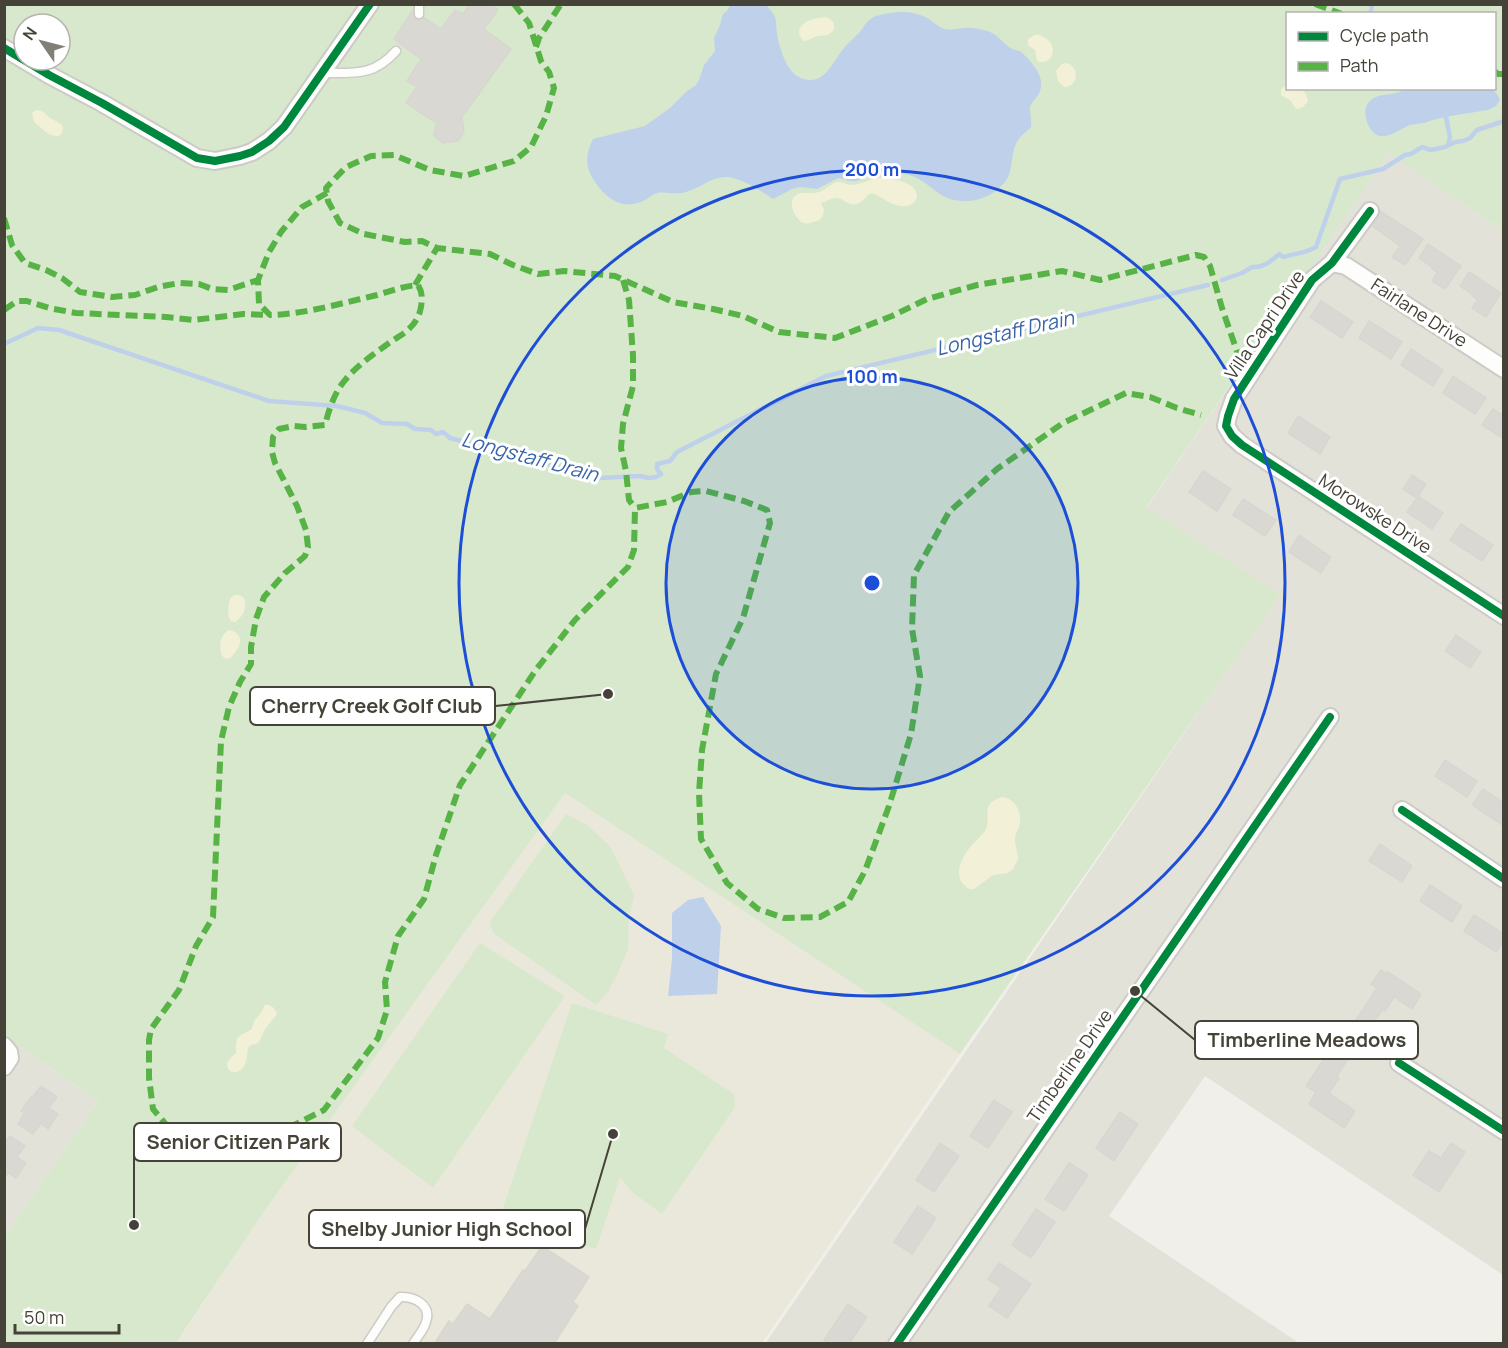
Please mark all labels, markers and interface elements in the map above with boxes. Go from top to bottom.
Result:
north arrow [12,12,72,72]
legend [1286,12,1496,90]
text: N [17,22,42,44]
text: Cycle path [1340,23,1429,47]
text: Path [1340,53,1378,77]
text: 200 m [845,157,899,181]
street label: Villa Capri Drive [1219,265,1310,384]
street label: Fairlane Drive [1367,272,1472,352]
water label: Longstaff Drain [933,303,1077,361]
text: 100 m [846,364,898,388]
water label: Longstaff Drain [459,425,603,488]
street label: Morowske Drive [1314,468,1437,559]
centre of rings [862,573,882,593]
callout: Cherry Creek Golf Club [250,687,495,725]
text: Cherry Creek Golf Club [262,692,482,719]
street label: Timberline Drive [1021,1004,1117,1127]
callout: Timberline Meadows [1195,1021,1418,1059]
text: Timberline Meadows [1208,1026,1407,1053]
callout: Senior Citizen Park [134,1123,341,1161]
text: Senior Citizen Park [147,1128,331,1155]
callout: Shelby Junior High School [309,1210,585,1248]
text: Shelby Junior High School [321,1215,573,1242]
scale bar [15,1297,118,1335]
text: 50 m [24,1305,64,1329]

